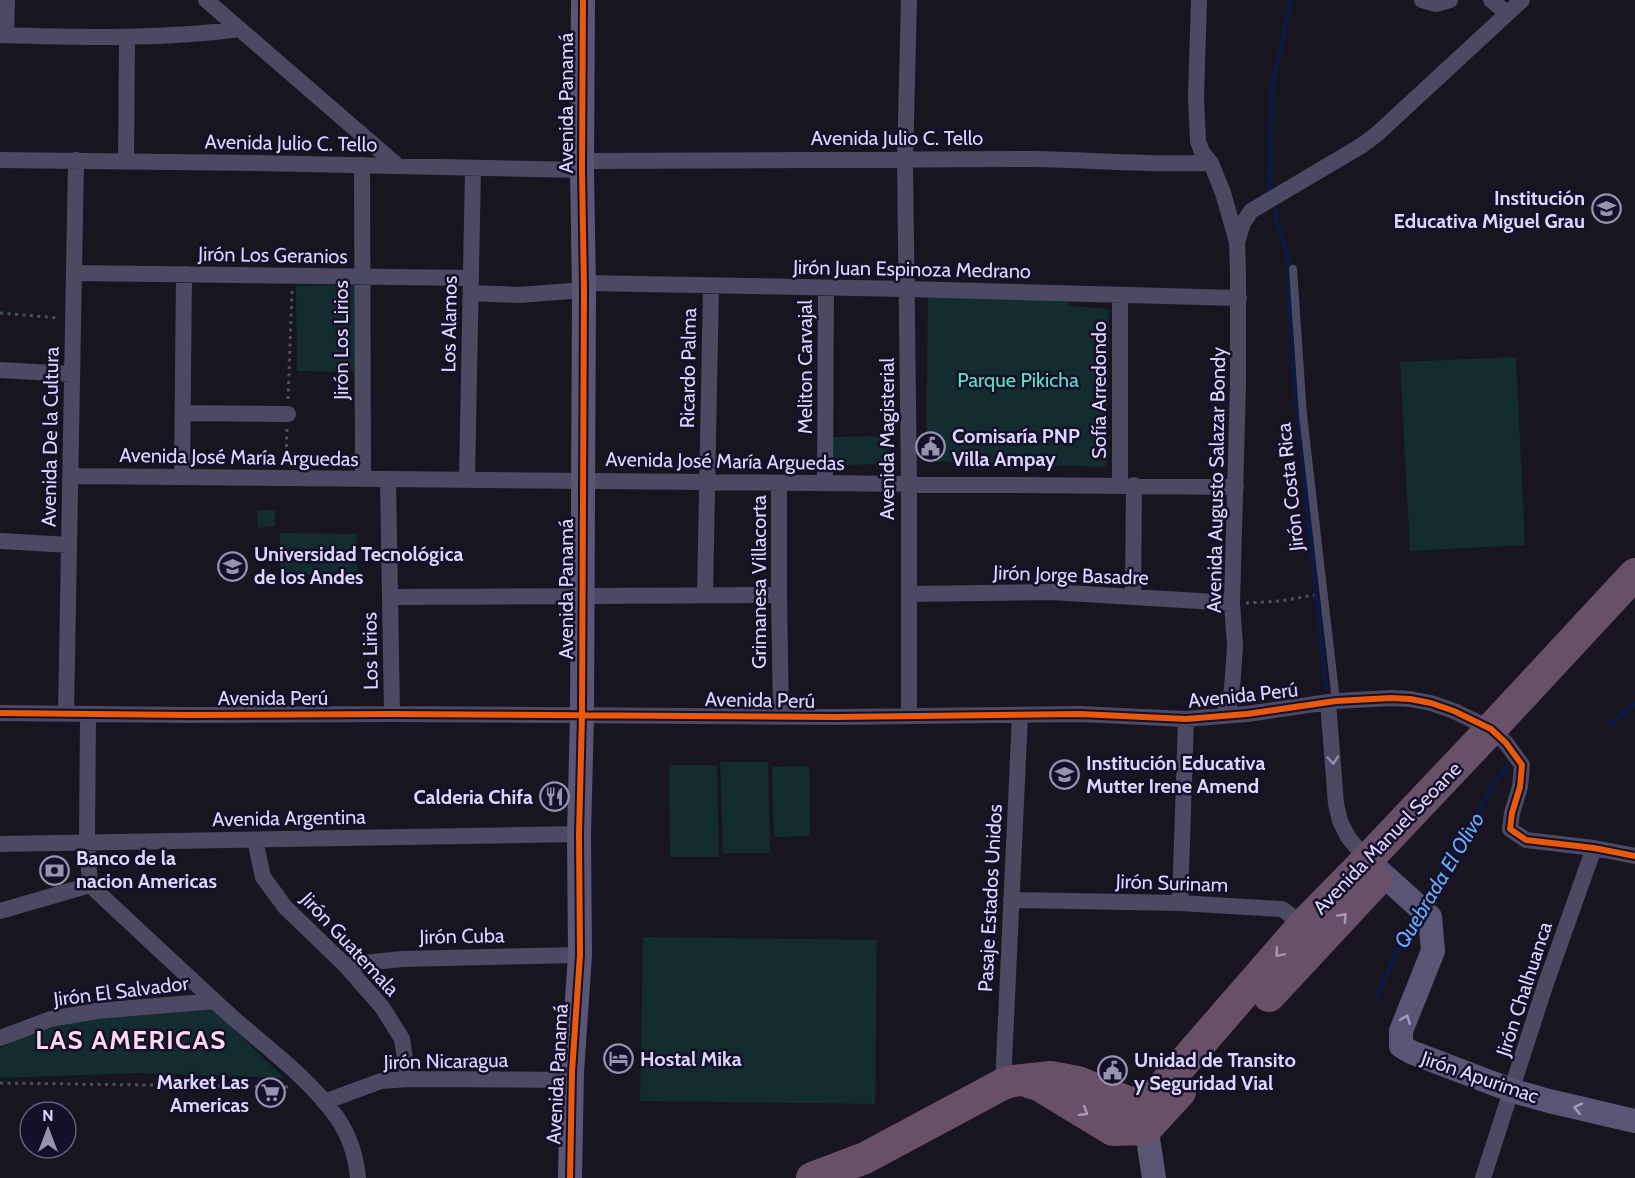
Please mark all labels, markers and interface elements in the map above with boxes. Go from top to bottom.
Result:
street label: Avenida Panamá [554,32,578,173]
street label: Avenida Julio C. Tello [811,126,983,150]
street label: Avenida Julio C. Tello [204,129,378,157]
place label: Institución Educativa Miguel Grau [1394,186,1585,233]
school or university icon: Institución Educativa Miguel Grau [1590,193,1622,225]
street label: Jirón Los Geranios [197,242,348,268]
street label: Jirón Juan Espinoza Medrano [792,255,1031,283]
street label: Los Alamos [436,275,462,373]
street label: Jirón Los Lirios [329,280,353,401]
street label: Meliton Carvajal [793,299,817,434]
street label: Ricardo Palma [675,307,701,428]
street label: Sofía Arredondo [1087,321,1111,459]
street label: Avenida De la Cultura [36,346,64,527]
street label: Avenida Augusto Salazar Bondy [1202,347,1230,613]
street label: Avenida Magisterial [875,357,899,520]
park label: Parque Pikicha [957,368,1079,392]
street label: Jirón Costa Rica [1271,421,1309,553]
place label: Comisaría PNP Villa Ampay [952,424,1080,471]
public building icon: Comisaría PNP Villa Ampay [915,431,947,463]
street label: Avenida José María Arguedas [119,443,359,471]
street label: Avenida José María Arguedas [605,447,845,475]
street label: Grimanesa Villacorta [747,495,771,669]
street label: Avenida Panamá [554,518,578,659]
place label: Universidad Tecnológica de los Andes [254,542,463,589]
school or university icon: Universidad Tecnológica de los Andes [217,550,249,582]
street label: Jirón Jorge Basadre [992,560,1149,590]
street label: Los Lirios [357,612,383,690]
street label: Avenida Perú [1187,677,1299,713]
street label: Avenida Perú [218,686,328,710]
street label: Avenida Perú [705,687,815,713]
place label: Institución Educativa Mutter Irene Amend [1086,751,1265,798]
one-way arrow [1326,756,1339,765]
street label: Avenida Manuel Seoane [1308,757,1466,919]
school or university icon: Institución Educativa Mutter Irene Amend [1049,759,1081,791]
restaurant icon: Calderia Chifa [538,781,570,813]
place label: Calderia Chifa [413,785,533,809]
street label: Pasaje Estados Unidos [973,803,1007,993]
street label: Avenida Argentina [212,805,366,831]
water label: Quebrada El Olivo [1389,808,1489,952]
place label: Banco de la nacion Americas [76,846,217,893]
bank icon: Banco de la nacion Americas [39,854,71,886]
street label: Jirón Surinam [1114,869,1229,897]
street label: Jirón Guatemala [295,886,405,1001]
one-way arrow [1335,913,1346,924]
street label: Jirón Chalhuanca [1491,918,1557,1060]
street label: Jirón Cuba [418,923,505,949]
one-way arrow [1275,946,1286,957]
street label: Jirón El Salvador [51,971,191,1011]
street label: Avenida Panamá [541,1003,573,1145]
one-way arrow [1399,1014,1411,1025]
district label: LAS AMERICAS [35,1024,227,1056]
hotel icon: Hostal Mika [603,1043,635,1075]
street label: Jirón Apurimac [1417,1045,1542,1108]
place label: Hostal Mika [640,1047,742,1071]
street label: Jirón Nicaragua [383,1048,509,1074]
place label: Unidad de Transito y Seguridad Vial [1134,1048,1296,1095]
public building icon: Unidad de Transito y Seguridad Vial [1097,1055,1129,1087]
place label: Market Las Americas [157,1070,249,1117]
supermarket icon: Market Las Americas [254,1077,286,1109]
north arrow [18,1100,78,1160]
one-way arrow [1573,1102,1583,1115]
one-way arrow [1078,1105,1088,1117]
text: N [42,1106,54,1125]

